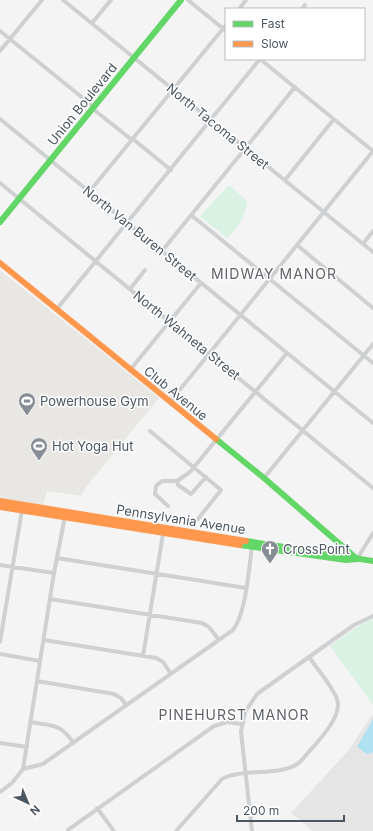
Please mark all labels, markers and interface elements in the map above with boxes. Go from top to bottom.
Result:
legend [225,8,365,60]
text: Fast [261,16,285,31]
text: Slow [261,36,289,51]
street label: Union Boulevard [44,60,120,148]
street label: North Tacoma Street [164,80,272,172]
street label: North Van Buren Street [80,182,200,284]
district label: MIDWAY MANOR [211,265,337,282]
street label: North Wahneta Street [130,287,244,383]
street label: Club Avenue [141,362,211,424]
sports icon: Powerhouse Gym [17,391,37,416]
place label: Powerhouse Gym [40,393,149,409]
sports icon: Hot Yoga Hut [29,436,49,461]
place label: Hot Yoga Hut [52,438,134,454]
street label: Pennsylvania Avenue [115,501,247,537]
church icon: CrossPoint [260,539,280,564]
place label: CrossPoint [283,541,350,557]
district label: PINEHURST MANOR [158,706,310,723]
north arrow [8,783,48,823]
scale bar [237,797,344,823]
text: N [27,802,43,818]
text: 200 m [243,803,279,818]

